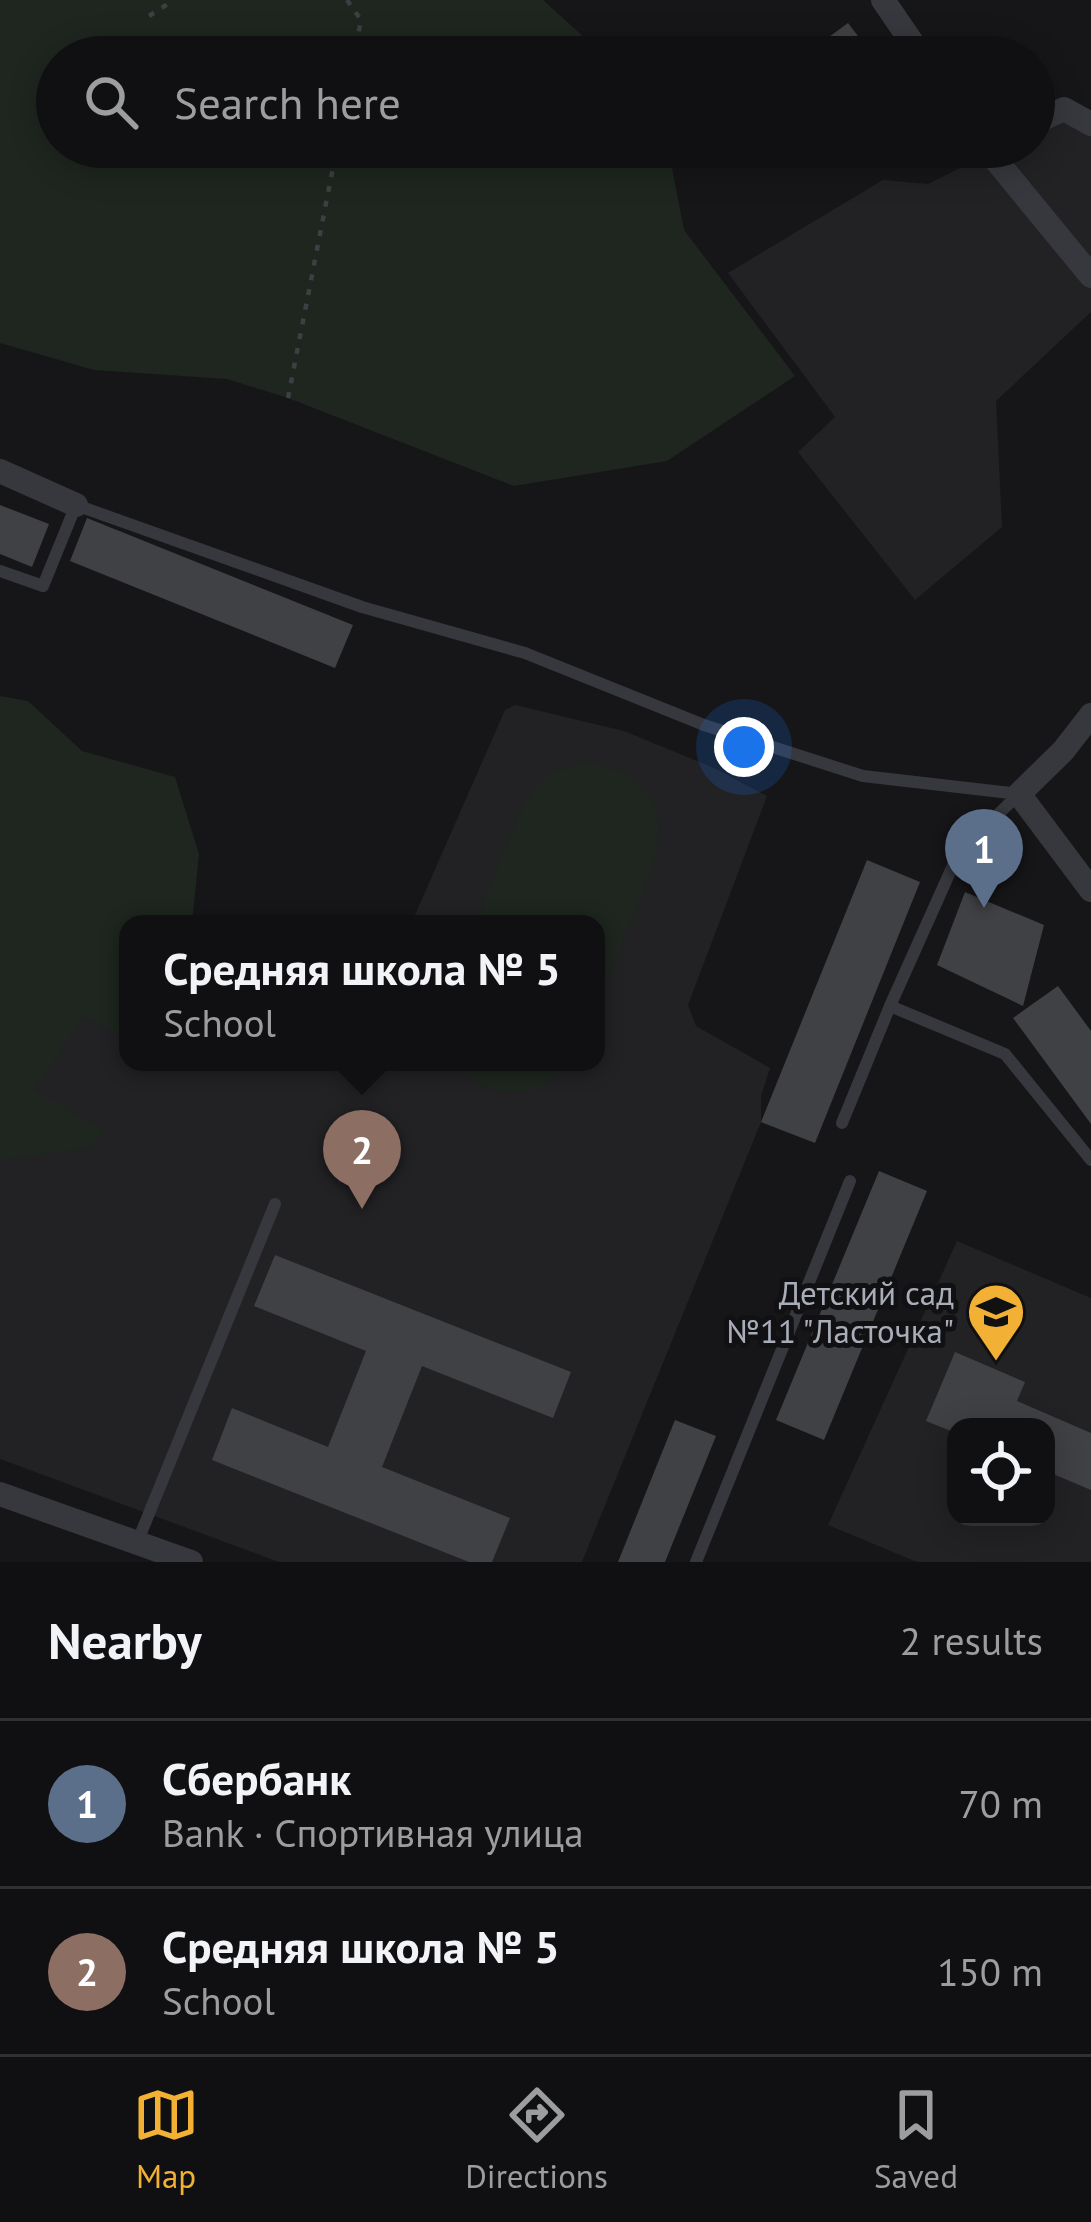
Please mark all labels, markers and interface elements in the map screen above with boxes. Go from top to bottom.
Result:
search box [36,36,1055,168]
icon: search [78,69,144,135]
text: Search here [174,73,401,131]
your location [714,717,774,777]
pin: 1 [945,809,1023,908]
popup [119,915,605,1071]
text: Средняя школа № 5 [163,939,561,997]
text: School [163,997,276,1048]
pin: 2 [323,1110,401,1209]
place label: Детский сад №11 "Ласточка" [726,1271,954,1352]
school or university icon: Детский сад №11 "Ласточка" [965,1281,1027,1363]
map controls [947,1418,1055,1526]
button: locate [947,1418,1055,1526]
text: Nearby [48,1607,202,1673]
text: 2 results [900,1615,1043,1666]
text: Сбербанк [162,1749,351,1807]
text: 1 [76,1778,98,1829]
text: 70 m [958,1778,1043,1829]
text: Bank · Спортивная улица [162,1807,584,1858]
text: Средняя школа № 5 [162,1917,560,1975]
text: 2 [76,1946,98,1997]
text: 150 m [937,1946,1043,1997]
text: School [162,1975,275,2026]
tab: Map [133,2082,199,2197]
tab: Directions [465,2082,608,2197]
tab: Saved [874,2082,958,2197]

